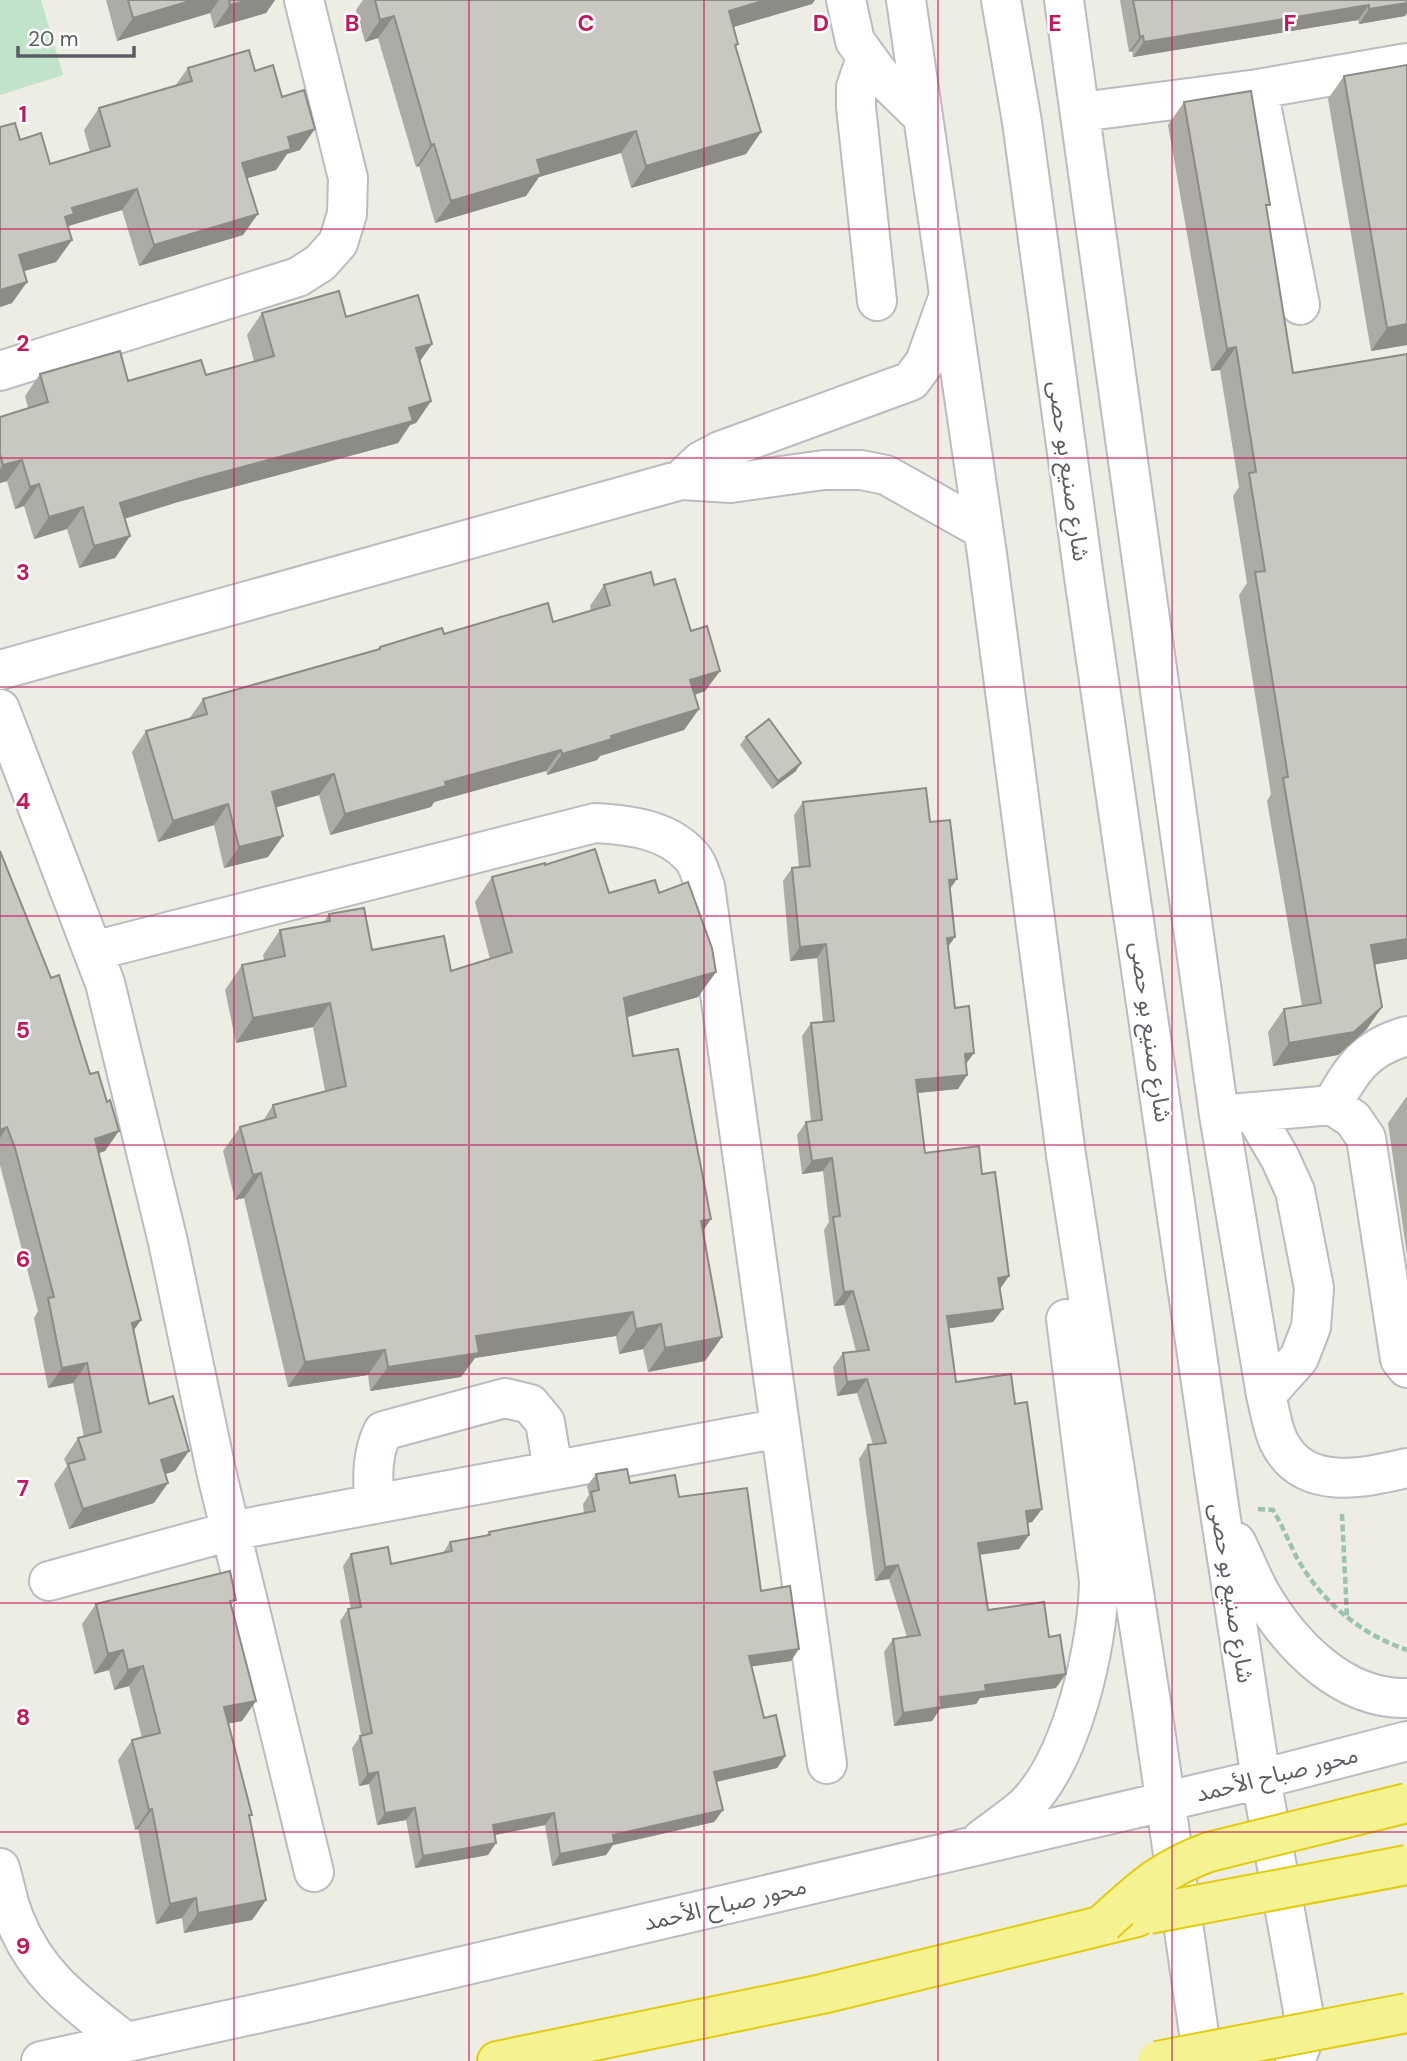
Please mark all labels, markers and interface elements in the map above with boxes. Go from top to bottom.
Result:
text: B [345,8,359,38]
text: C [578,8,594,38]
text: D [813,8,829,38]
text: E [1048,8,1062,38]
text: F [1284,8,1297,38]
scale bar [18,14,133,58]
text: 20 m [28,25,79,53]
text: 1 [19,99,27,129]
text: 2 [16,328,30,358]
street label: شارع صنيع بو حصى [1040,379,1097,563]
text: 3 [16,557,30,587]
text: 4 [16,786,31,816]
street label: شارع صنيع بو حصى [1122,940,1179,1124]
text: 5 [16,1015,30,1045]
text: 6 [16,1244,30,1274]
text: 7 [17,1473,29,1503]
street label: شارع صنيع بو حصى [1201,1501,1261,1686]
text: 8 [16,1702,30,1732]
street label: محور صباح الأحمد [1193,1739,1362,1811]
street label: محور صباح الأحمد [641,1871,810,1939]
text: 9 [16,1931,30,1961]

